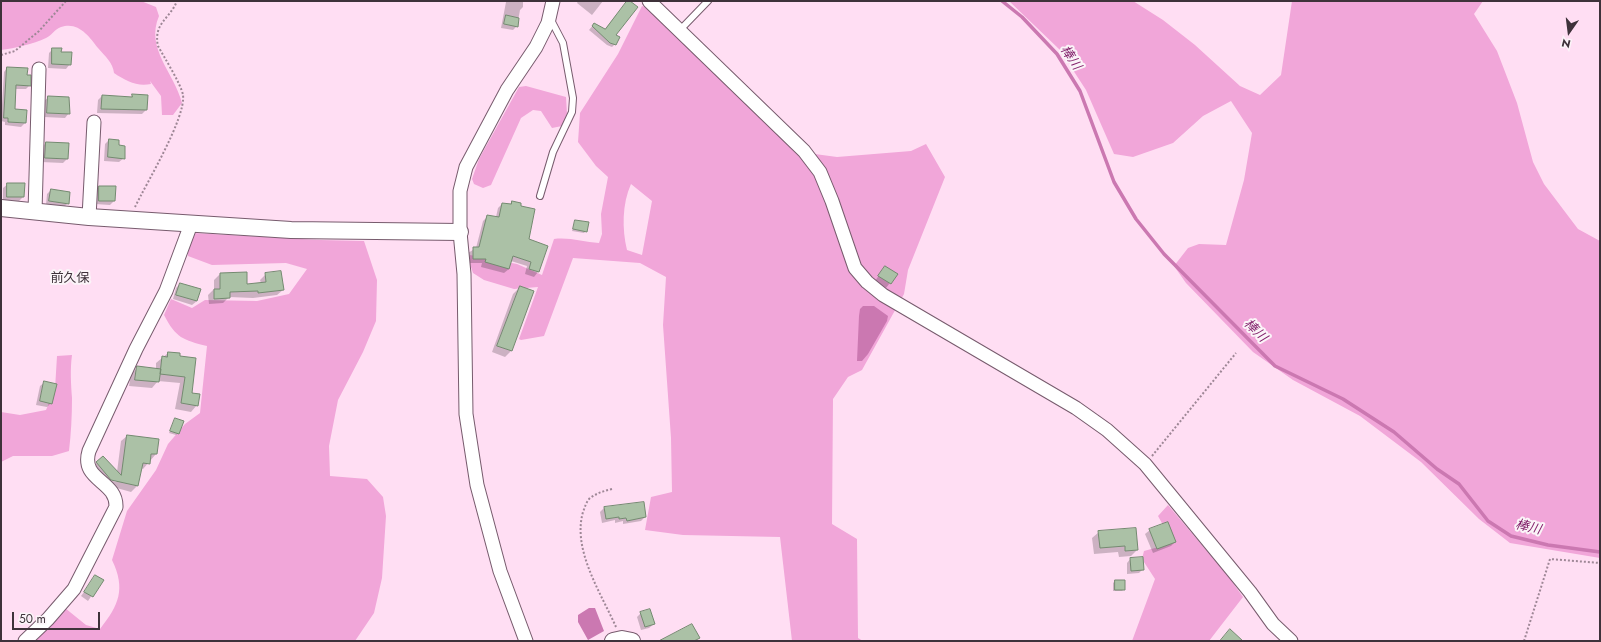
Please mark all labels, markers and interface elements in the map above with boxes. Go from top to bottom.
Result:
north arrow [1549,12,1589,52]
text: N [1560,35,1572,52]
water label: 棒川 [1056,43,1084,73]
district label: 前久保 [51,271,89,287]
water label: 棒川 [1240,316,1270,346]
water label: 棒川 [1514,517,1542,539]
scale bar [14,604,102,630]
text: 50 m [19,610,46,628]

